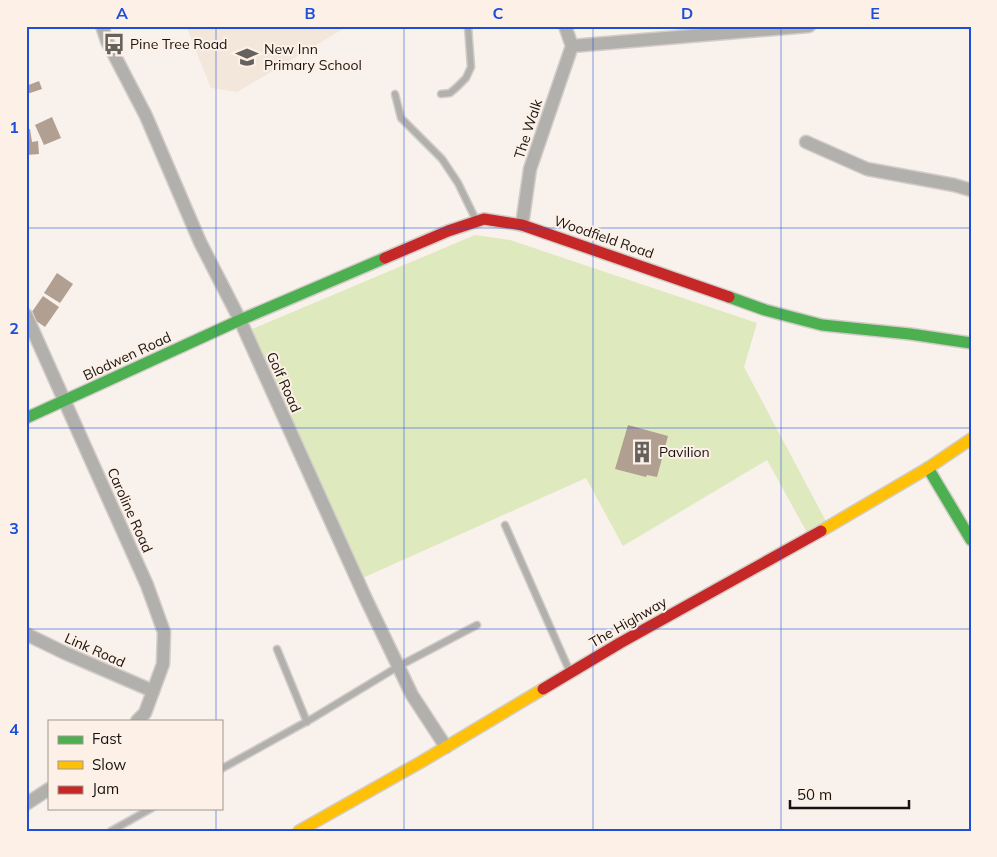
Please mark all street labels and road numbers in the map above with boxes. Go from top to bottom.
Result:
street label: The Walk [510,96,546,161]
street label: Woodfield Road [552,211,656,263]
street label: Blodwen Road [80,328,174,384]
street label: Golf Road [263,349,305,415]
street label: Caroline Road [103,465,157,555]
street label: The Highway [586,592,670,651]
street label: Link Road [62,629,128,671]

